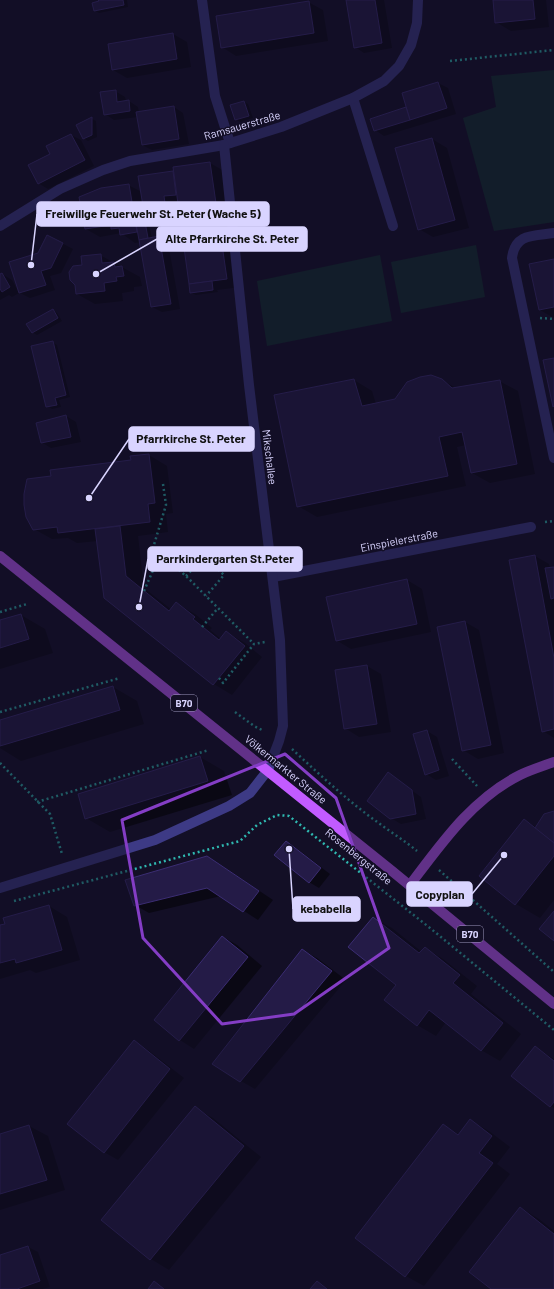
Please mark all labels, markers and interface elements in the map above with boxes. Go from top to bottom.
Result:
street label: Ramsauerstraße [202,108,282,142]
callout: Freiwillge Feuerwehr St. Peter (Wache 5) [37,202,269,226]
text: Freiwillge Feuerwehr St. Peter (Wache 5) [45,206,261,220]
callout: Alte Pfarrkirche St. Peter [157,227,307,251]
text: Alte Pfarrkirche St. Peter [165,231,299,245]
callout: Pfarrkirche St. Peter [129,427,254,451]
street label: Mikschallee [260,429,280,485]
text: Pfarrkirche St. Peter [136,431,246,445]
street label: Einspielerstraße [359,526,439,554]
callout: Parrkindergarten St.Peter [148,547,302,571]
text: Parrkindergarten St.Peter [156,551,294,565]
road number: B70 [171,695,197,711]
street label: Völkermarkter Straße [242,732,330,806]
street label: Rosenbergstraße [323,825,395,887]
callout: Copyplan [407,882,472,906]
text: Copyplan [415,887,465,901]
callout: kebabella [293,897,360,921]
text: kebabella [300,901,352,915]
road number: B70 [457,926,483,942]

